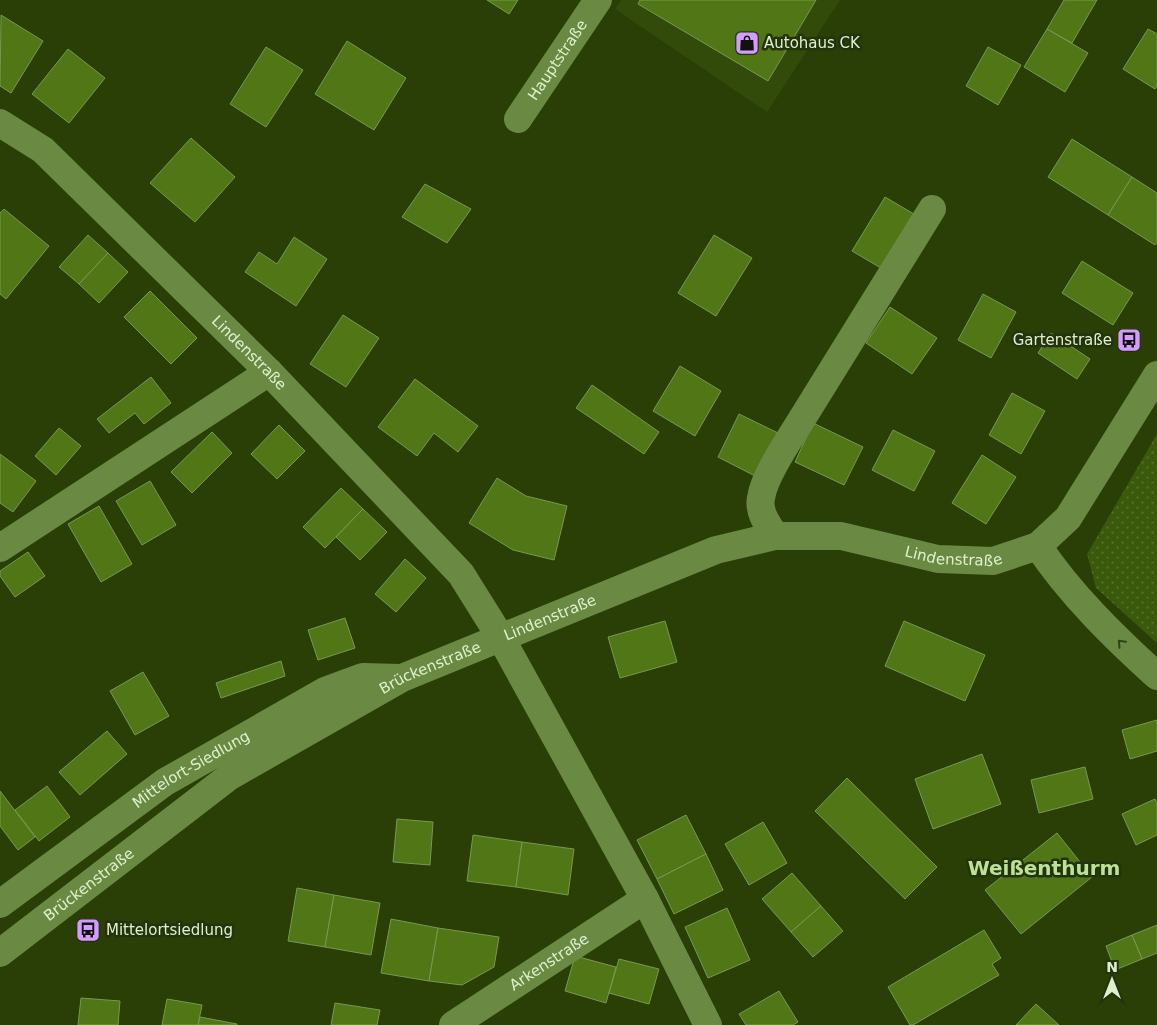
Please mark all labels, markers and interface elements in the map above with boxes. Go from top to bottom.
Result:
street label: Hauptstraße [524,16,591,104]
shop icon: Autohaus CK [734,30,760,56]
place label: Autohaus CK [764,34,861,52]
street label: Lindenstraße [208,312,290,394]
bus stop icon: Gartenstraße [1116,327,1142,353]
place label: Gartenstraße [1013,331,1112,349]
street label: Lindenstraße [903,542,1005,570]
street label: Lindenstraße [501,591,599,645]
street label: Brückenstraße [376,638,483,698]
one-way arrow [1118,640,1127,649]
street label: Mittelort-Siedlung [129,727,253,812]
street label: Brückenstraße [40,844,137,925]
district label: Weißenthurm [968,856,1120,880]
bus stop icon: Mittelortsiedlung [75,917,101,943]
place label: Mittelortsiedlung [106,921,233,939]
street label: Arkenstraße [506,929,592,994]
north arrow [1087,955,1137,1005]
text: N [1106,959,1118,975]

